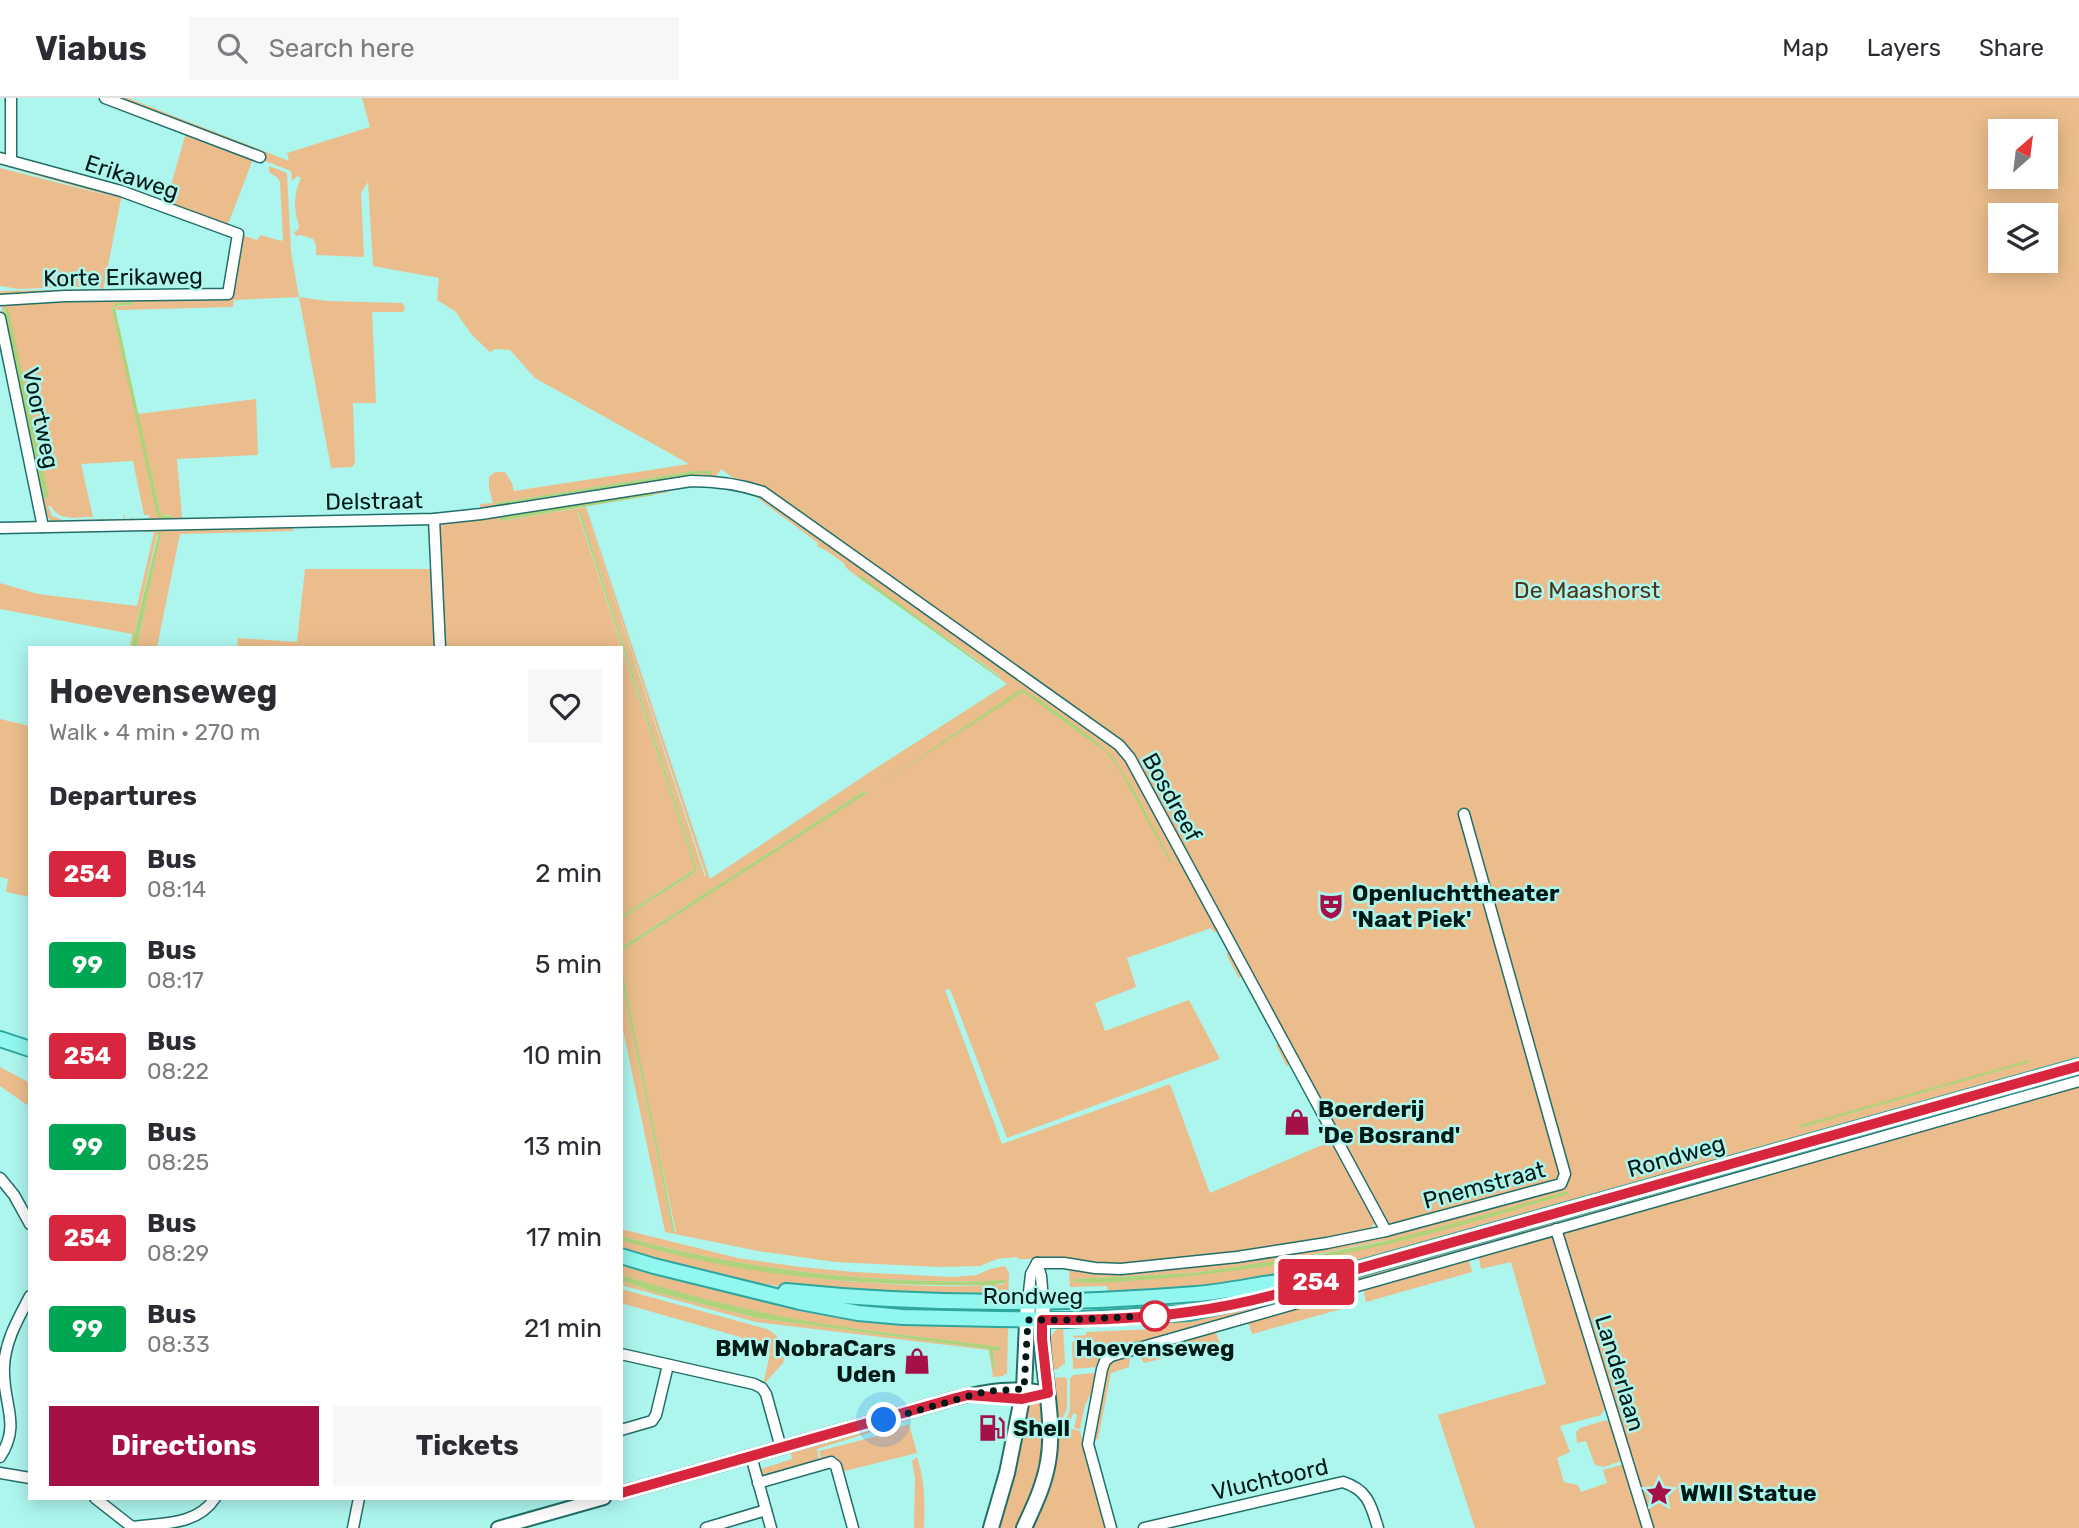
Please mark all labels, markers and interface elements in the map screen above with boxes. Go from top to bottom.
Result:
search box [189,17,679,80]
text: Viabus [35,29,147,68]
icon: search [213,29,251,67]
text: Search here [269,33,415,64]
text: Map [1782,34,1829,62]
text: Layers [1867,34,1941,62]
text: Share [1979,34,2044,62]
north arrow [1988,119,2058,189]
map controls [1988,119,2058,273]
street label: Erikaweg [81,149,183,205]
button: layers [1988,203,2058,273]
street label: Korte Erikaweg [43,262,203,292]
street label: Voortweg [17,365,65,471]
street label: Delstraat [325,486,423,516]
park label: De Maashorst [1514,576,1660,604]
button: heart [528,669,602,743]
text: Hoevenseweg [49,672,277,711]
text: Walk · 4 min · 270 m [49,718,260,746]
street label: Bosdreef [1136,748,1208,846]
text: Departures [49,781,197,812]
text: Bus [147,844,196,875]
text: 2 min [535,858,602,889]
text: 254 [64,860,111,888]
text: 08:14 [147,875,206,903]
place label: Openluchttheater 'Naat Piek' [1352,879,1560,933]
theatre icon: Openluchttheater 'Naat Piek' [1316,891,1346,921]
text: Bus [147,935,196,966]
text: 5 min [535,949,602,980]
text: 99 [72,951,103,979]
text: 08:17 [147,966,204,994]
text: Bus [147,1026,196,1057]
text: 10 min [523,1040,602,1071]
text: 254 [64,1042,111,1070]
text: 08:22 [147,1057,209,1085]
place label: Boerderij 'De Bosrand' [1318,1095,1460,1149]
shop icon: Boerderij 'De Bosrand' [1282,1107,1312,1137]
text: Bus [147,1117,196,1148]
street label: Rondweg [1624,1129,1728,1183]
text: 13 min [524,1131,602,1162]
text: 99 [72,1133,103,1161]
text: 08:25 [147,1148,209,1176]
street label: Pnemstraat [1420,1155,1548,1215]
text: Bus [147,1208,196,1239]
text: 17 min [526,1222,602,1253]
text: 254 [64,1224,111,1252]
text: 08:29 [147,1239,209,1267]
line badge: 254 [1276,1259,1356,1305]
text: 254 [1292,1268,1340,1296]
street label: Rondweg [983,1282,1083,1310]
text: Bus [147,1299,196,1330]
marker: Hoevenseweg [1140,1301,1170,1331]
street label: Landerlaan [1589,1312,1651,1434]
text: 21 min [524,1313,602,1344]
text: 99 [72,1315,103,1343]
text: 08:33 [147,1330,210,1358]
place label: BMW NobraCars Uden [715,1334,896,1388]
place label: Hoevenseweg [1075,1334,1235,1362]
shop icon: BMW NobraCars Uden [902,1346,932,1376]
your location [866,1402,901,1437]
button: Directions [49,1406,319,1486]
button: Tickets [333,1406,602,1486]
fuel station icon: Shell [977,1413,1007,1443]
place label: Shell [1013,1414,1070,1442]
street label: Vluchtoord [1209,1452,1331,1506]
place icon: WWII Statue [1644,1478,1674,1508]
place label: WWII Statue [1680,1479,1817,1507]

